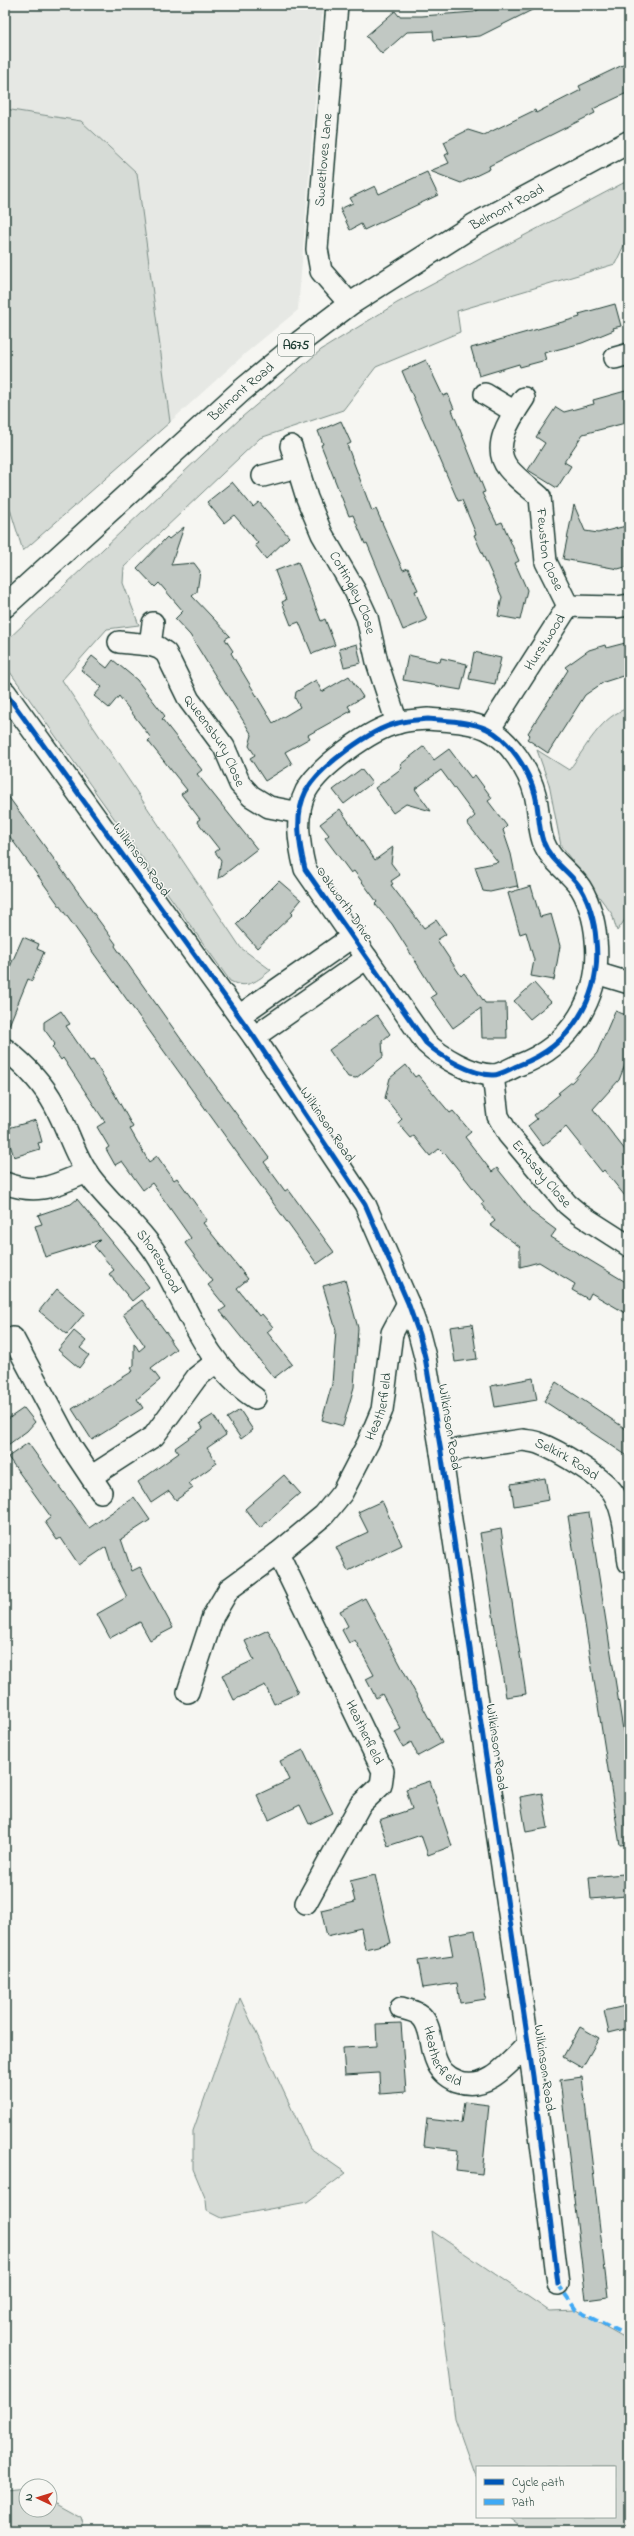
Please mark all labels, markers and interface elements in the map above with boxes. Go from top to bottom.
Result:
street label: Sweetloves Lane [309,112,339,208]
street label: Belmont Road [465,179,548,236]
road number: A675 [278,334,314,356]
street label: Belmont Road [203,357,279,427]
street label: Fewston Close [530,506,569,595]
street label: Cottingley Close [324,547,381,637]
street label: Hurstwood [519,610,571,675]
street label: Queensbury Close [178,690,251,791]
street label: Wilkinson Road [107,819,175,902]
street label: Oakworth Drive [310,862,378,947]
street label: Wilkinson Road [294,1083,360,1167]
street label: Embsay Close [507,1135,577,1213]
street label: Shoreswood [131,1225,187,1297]
street label: Heatherfield [360,1372,397,1444]
street label: Wilkinson Road [432,1382,466,1472]
street label: Selkirk Road [532,1432,603,1486]
street label: Heatherfield [340,1696,389,1768]
street label: Wilkinson Road [480,1702,512,1792]
street label: Heatherfield [418,2023,465,2092]
street label: Wilkinson Road [528,2023,560,2113]
legend [476,2466,616,2518]
text: Cycle path [512,2474,564,2493]
north arrow [18,2478,58,2518]
text: N [21,2493,37,2502]
text: Path [512,2494,535,2512]

